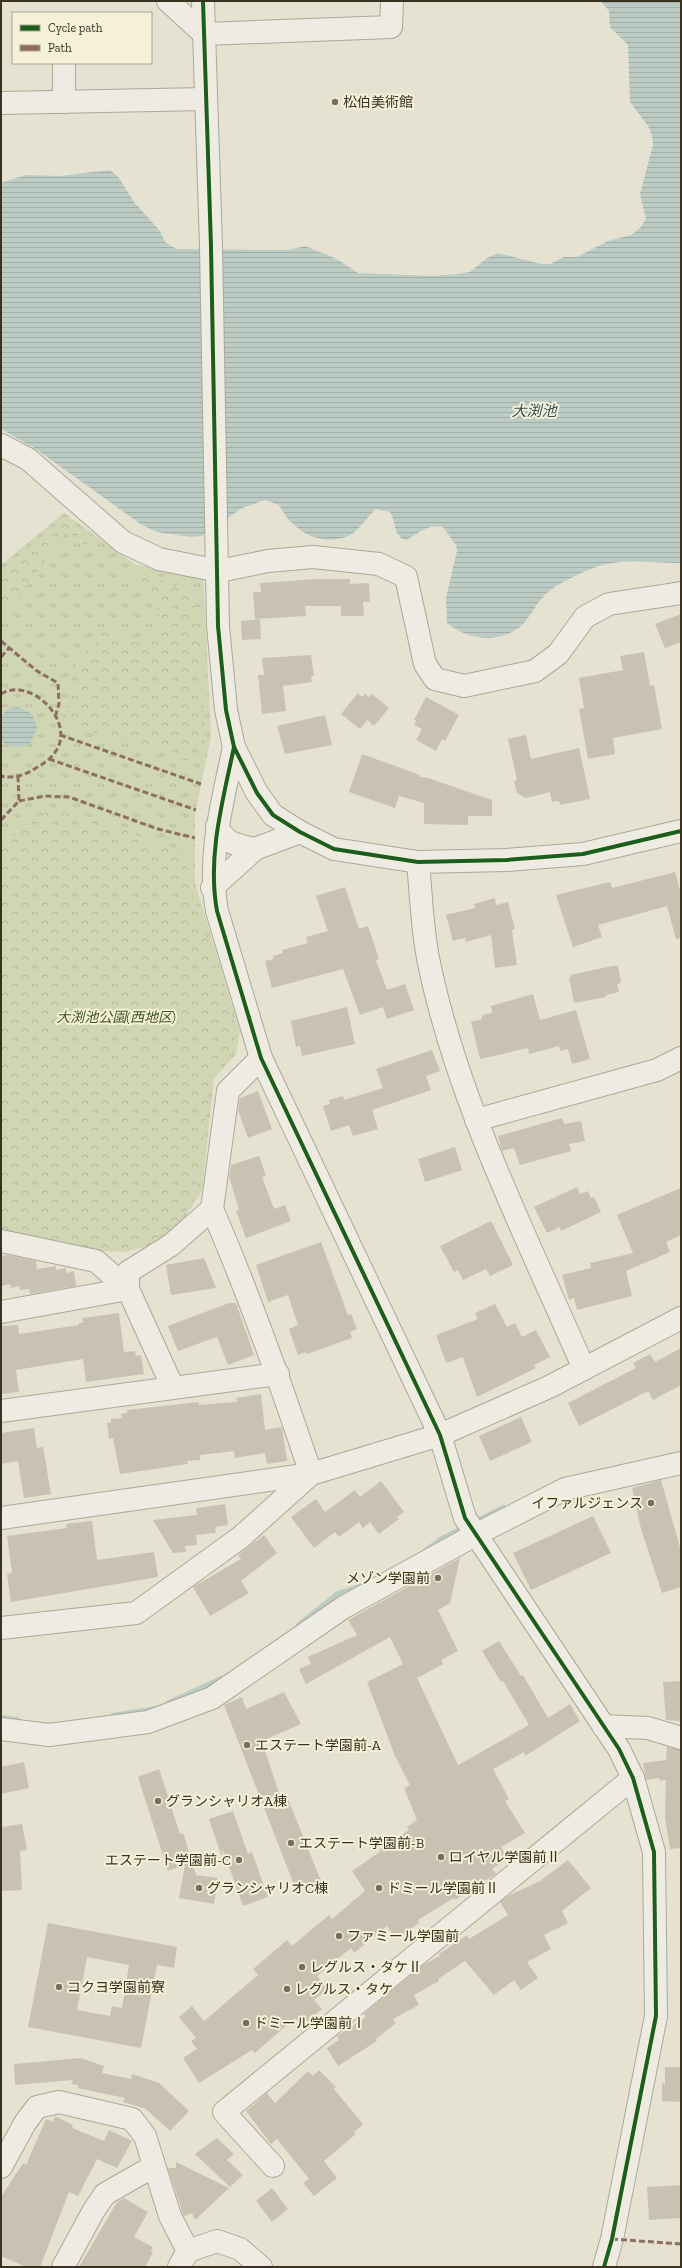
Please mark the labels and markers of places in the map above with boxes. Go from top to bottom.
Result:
place label: 松伯美術館 [343,94,413,111]
marker: 松伯美術館 [330,97,340,107]
place label: イファルジェンス [531,1495,643,1512]
marker: イファルジェンス [646,1498,656,1508]
place label: メゾン学園前 [346,1570,430,1587]
marker: メゾン学園前 [433,1573,443,1583]
place label: エステート学園前-A [255,1737,382,1754]
marker: エステート学園前-A [242,1740,252,1750]
place label: グランシャリオA棟 [166,1793,287,1810]
marker: グランシャリオA棟 [153,1796,163,1806]
place label: エステート学園前-B [299,1835,424,1852]
marker: エステート学園前-B [286,1838,296,1848]
place label: ロイヤル学園前Ⅱ [449,1849,561,1866]
place label: エステート学園前-C [105,1852,231,1869]
marker: ロイヤル学園前Ⅱ [436,1852,446,1862]
marker: エステート学園前-C [234,1855,244,1865]
place label: グランシャリオC棟 [207,1880,328,1897]
place label: ドミール学園前Ⅱ [387,1880,499,1897]
marker: グランシャリオC棟 [194,1883,204,1893]
marker: ドミール学園前Ⅱ [374,1883,384,1893]
place label: ファミール学園前 [347,1928,459,1945]
marker: ファミール学園前 [334,1931,344,1941]
place label: レグルス・タケⅡ [310,1959,422,1976]
marker: レグルス・タケⅡ [297,1962,307,1972]
place label: コクヨ学園前寮 [67,1979,165,1996]
place label: レグルス・タケ [295,1981,393,1998]
marker: コクヨ学園前寮 [54,1982,64,1992]
marker: レグルス・タケ [282,1984,292,1994]
place label: ドミール学園前Ⅰ [254,2015,366,2032]
marker: ドミール学園前Ⅰ [241,2018,251,2028]

